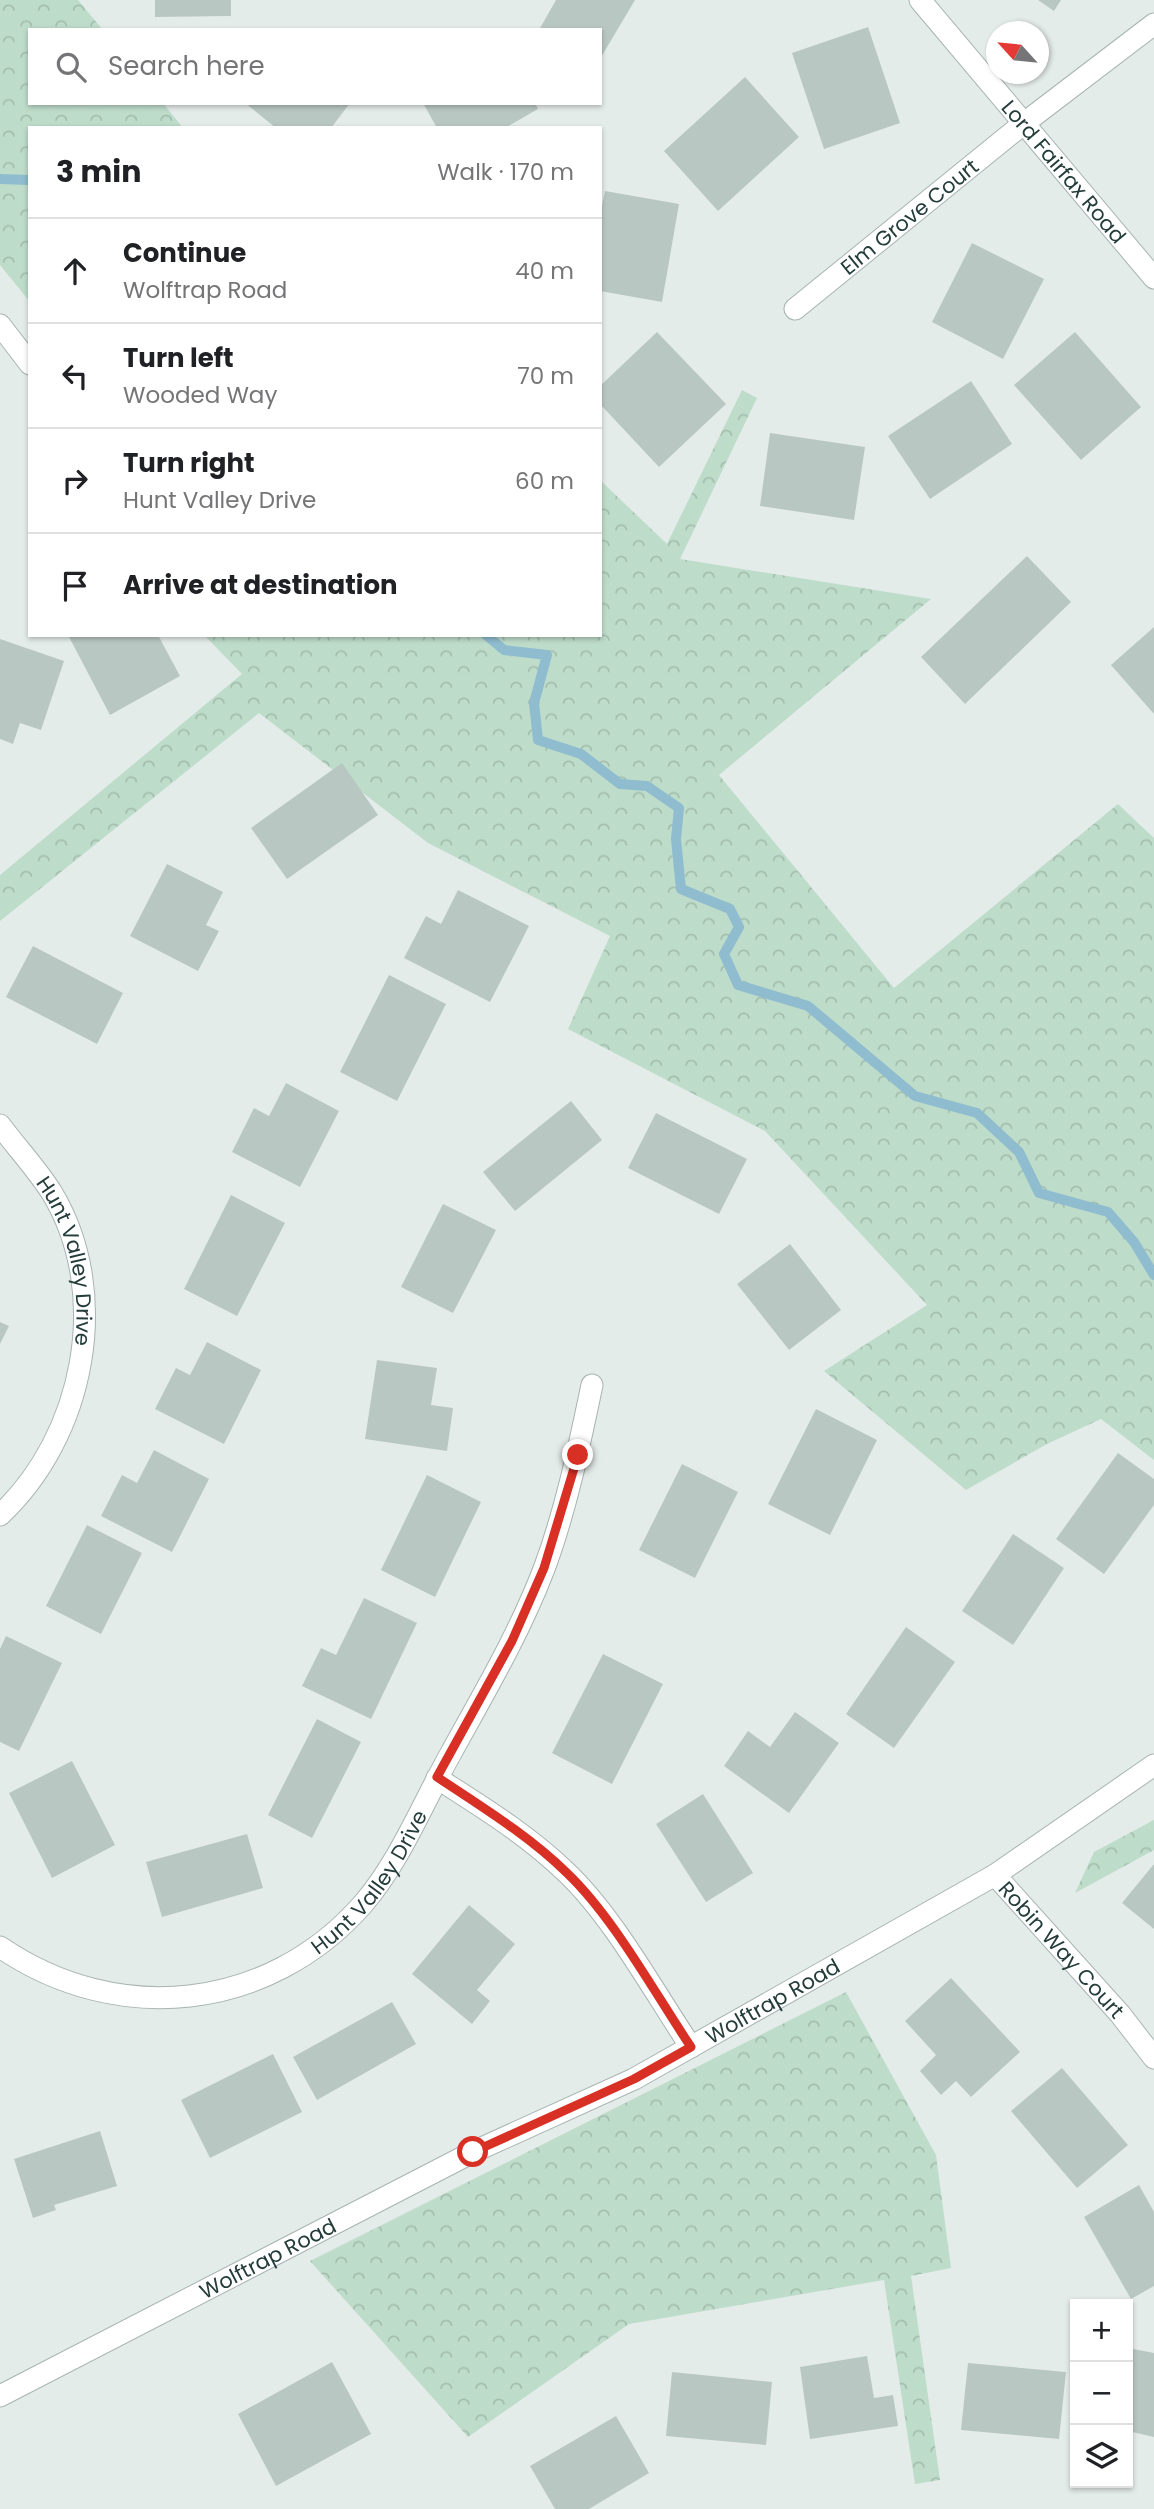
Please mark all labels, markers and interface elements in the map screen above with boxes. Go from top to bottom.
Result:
north arrow [986,21,1049,84]
search box [28,28,602,105]
icon: search [52,48,90,86]
text: Search here [108,48,265,84]
street label: Lord Fairfax Road [995,93,1133,249]
text: 3 min [56,150,141,193]
street label: Elm Grove Court [834,152,984,281]
text: Walk · 170 m [437,156,574,188]
text: Continue [123,235,246,271]
icon: ahead [56,252,94,290]
text: 40 m [515,255,574,287]
text: Wolftrap Road [123,274,287,306]
text: Turn left [123,340,234,376]
icon: left [56,357,94,395]
text: 70 m [517,360,574,392]
text: Wooded Way [123,379,277,411]
text: Turn right [123,445,255,481]
icon: right [56,462,94,500]
text: 60 m [515,465,574,497]
text: Hunt Valley Drive [123,484,316,516]
icon: arrive [56,567,94,605]
text: Arrive at destination [123,567,398,603]
street label: Hunt Valley Drive [30,1170,99,1347]
route end [562,1439,593,1470]
street label: Hunt Valley Drive [305,1805,434,1961]
street label: Robin Way Court [992,1874,1131,2024]
street label: Wolftrap Road [700,1951,845,2050]
route start [457,2136,488,2167]
street label: Wolftrap Road [194,2211,341,2305]
map controls [1070,2299,1133,2488]
button: + [1070,2299,1133,2362]
button: − [1070,2362,1133,2425]
button: layers [1070,2425,1133,2488]

